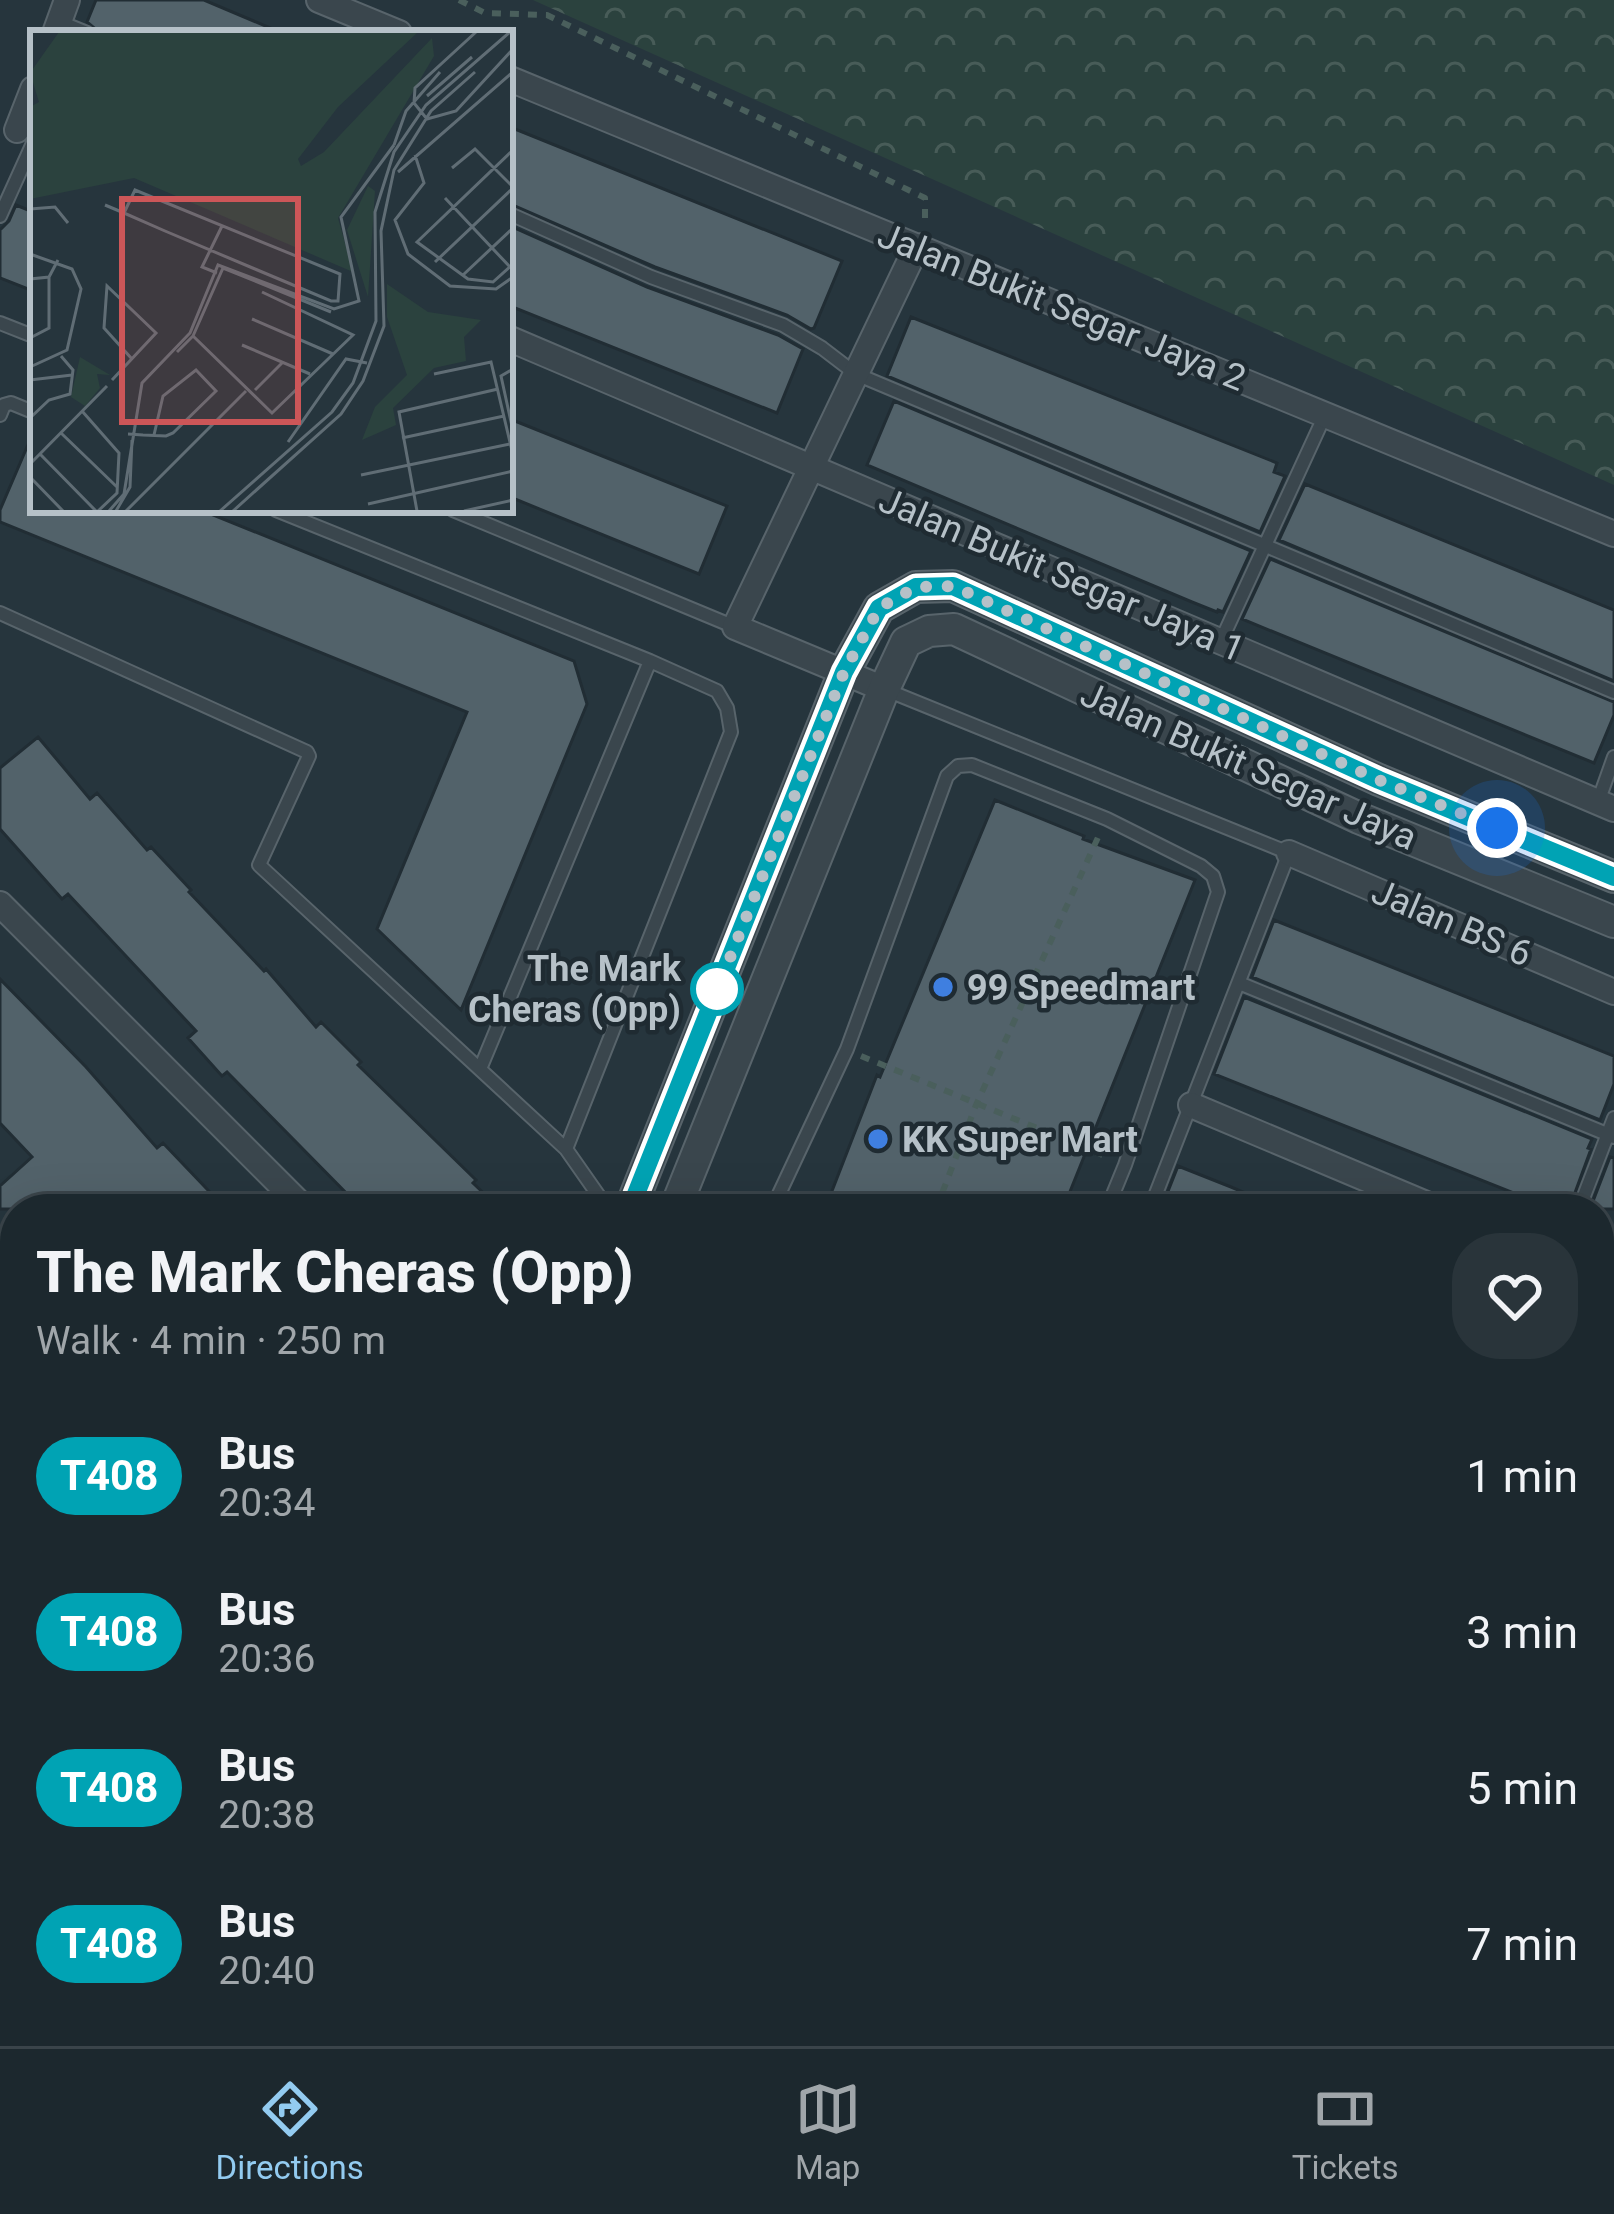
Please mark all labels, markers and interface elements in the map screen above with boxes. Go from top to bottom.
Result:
inset map [30,30,513,513]
street label: Jalan Bukit Segar Jaya 2 [872,214,1252,400]
street label: Jalan Bukit Segar Jaya 1 [873,479,1251,671]
street label: Jalan Bukit Segar Jaya [1074,673,1423,859]
your location [1467,798,1527,858]
street label: Jalan BS 6 [1365,870,1538,975]
place label: The Mark Cheras (Opp) [468,948,682,1031]
marker: The Mark Cheras (Opp) [692,964,742,1014]
place label: 99 Speedmart [967,967,1196,1009]
marker: 99 Speedmart [930,974,956,1000]
place label: KK Super Mart [902,1119,1138,1161]
marker: KK Super Mart [865,1126,891,1152]
button: heart [1452,1233,1578,1359]
text: The Mark Cheras (Opp) [36,1239,633,1306]
text: Walk · 4 min · 250 m [36,1318,386,1364]
text: Bus [218,1427,295,1480]
text: 1 min [1466,1450,1578,1503]
text: T408 [60,1451,158,1500]
text: 20:34 [218,1480,315,1526]
text: Bus [218,1583,295,1636]
text: 3 min [1466,1606,1578,1659]
text: T408 [60,1607,158,1656]
text: 20:36 [218,1636,315,1682]
text: Bus [218,1739,295,1792]
text: 5 min [1466,1762,1578,1815]
text: T408 [60,1763,158,1812]
text: 20:38 [218,1792,315,1838]
text: Bus [218,1895,295,1948]
text: 7 min [1466,1918,1578,1971]
text: T408 [60,1919,158,1968]
text: 20:40 [218,1948,315,1994]
tab: Directions [216,2076,364,2187]
tab: Map [795,2076,861,2187]
tab: Tickets [1292,2076,1398,2187]

